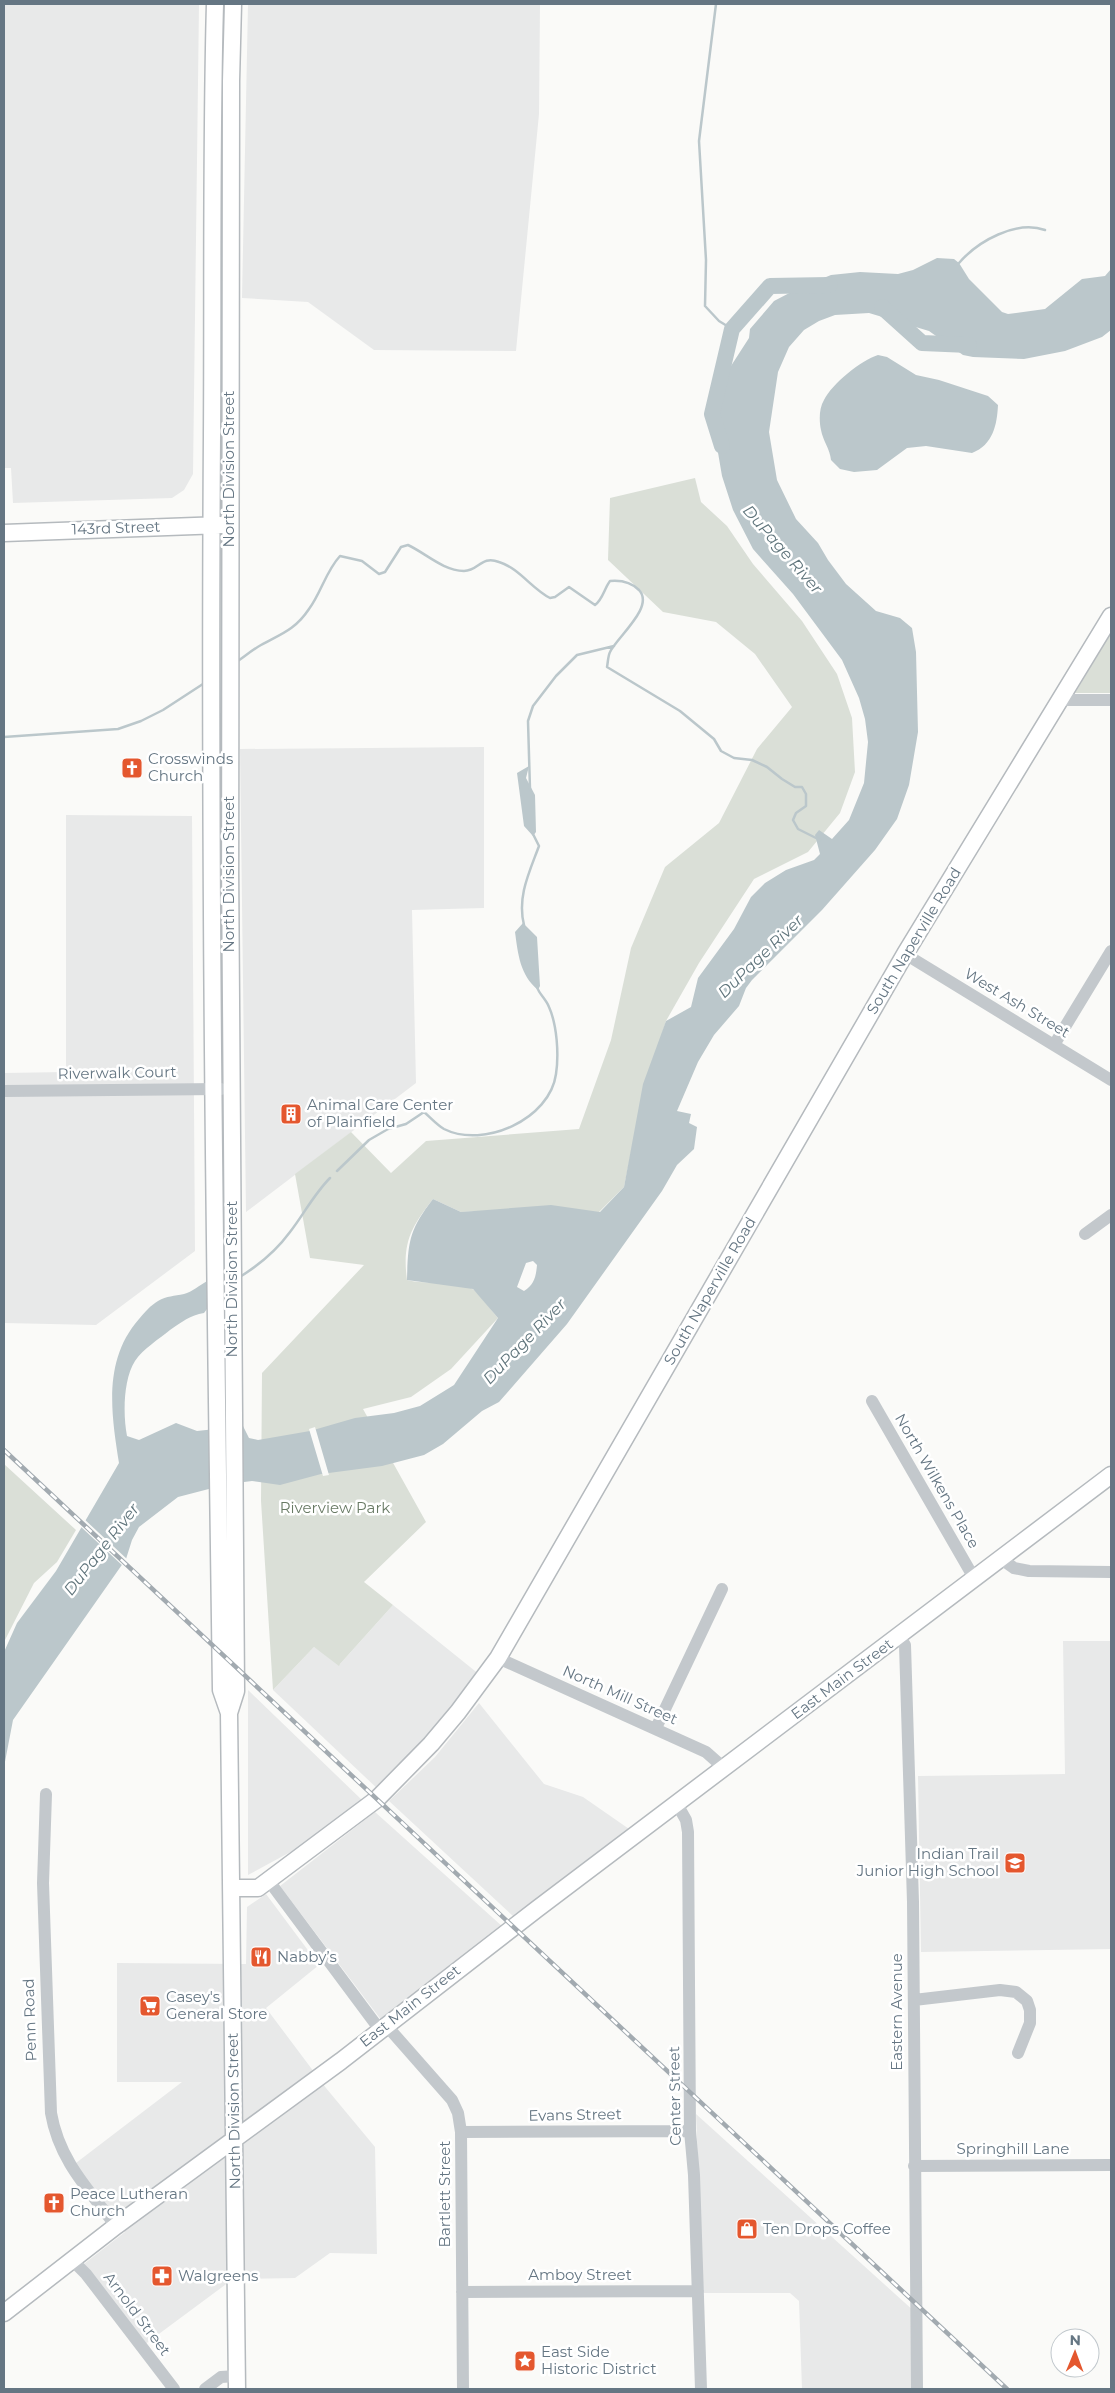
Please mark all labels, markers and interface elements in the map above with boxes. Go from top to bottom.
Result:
street label: North Division Street [219,391,238,547]
water label: DuPage River [739,501,827,598]
street label: 143rd Street [71,516,161,539]
place label: Crosswinds Church [148,749,233,785]
church icon: Crosswinds Church [120,756,144,780]
street label: North Division Street [219,796,238,952]
street label: South Naperville Road [862,864,965,1018]
water label: DuPage River [714,910,807,1002]
street label: West Ash Street [961,964,1073,1042]
street label: Riverwalk Court [57,1062,177,1083]
place label: Animal Care Center of Plainfield [307,1095,453,1131]
building icon: Animal Care Center of Plainfield [279,1102,303,1126]
street label: North Division Street [222,1201,241,1357]
street label: South Naperville Road [659,1213,760,1368]
water label: DuPage River [479,1294,570,1388]
street label: North Wilkens Place [891,1410,984,1552]
park label: Riverview Park [280,1498,390,1517]
water label: DuPage River [60,1499,143,1599]
street label: East Main Street [787,1634,896,1723]
street label: North Mill Street [560,1661,681,1728]
place label: Indian Trail Junior High School [856,1844,999,1880]
school or university icon: Indian Trail Junior High School [1003,1851,1027,1875]
restaurant icon: Nabby’s [249,1945,273,1969]
place label: Nabby’s [277,1947,337,1966]
street label: Eastern Avenue [887,1953,906,2071]
street label: East Main Street [355,1960,464,2051]
street label: Penn Road [19,1978,40,2062]
place label: Casey's General Store [166,1987,267,2023]
supermarket icon: Casey's General Store [138,1994,162,2018]
street label: North Division Street [223,2032,244,2190]
street label: Center Street [664,2046,685,2146]
street label: Evans Street [528,2104,622,2125]
street label: Springhill Lane [957,2139,1069,2158]
street label: Bartlett Street [435,2141,454,2247]
place label: Peace Lutheran Church [70,2184,188,2220]
church icon: Peace Lutheran Church [42,2191,66,2215]
shop icon: Ten Drops Coffee [735,2217,759,2241]
place label: Ten Drops Coffee [763,2219,891,2238]
pharmacy icon: Walgreens [150,2264,174,2288]
street label: Amboy Street [528,2265,632,2284]
place label: Walgreens [178,2266,258,2285]
street label: Arnold Street [100,2268,175,2359]
north arrow [1050,2328,1100,2378]
text: N [1069,2331,1081,2349]
place label: East Side Historic District [541,2342,656,2378]
place icon: East Side Historic District [513,2349,537,2373]

